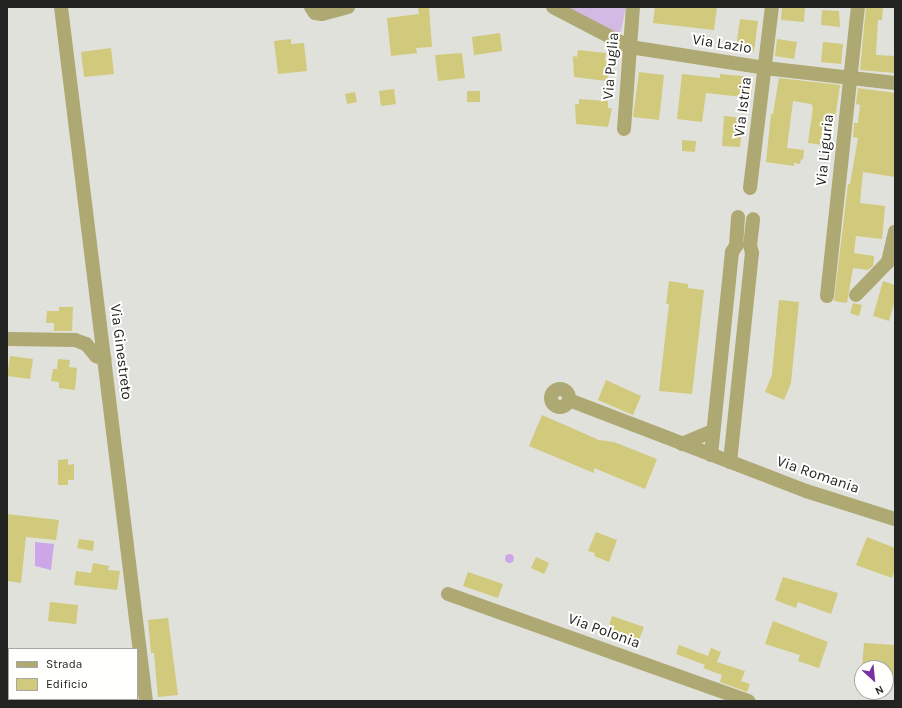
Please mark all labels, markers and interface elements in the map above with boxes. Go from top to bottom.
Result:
street label: Via Lazio [691,30,753,58]
street label: Via Puglia [599,32,623,100]
street label: Via Istria [730,76,756,138]
street label: Via Liguria [812,113,838,187]
street label: Via Ginestreto [106,303,136,401]
street label: Via Romania [774,452,862,498]
street label: Via Polonia [565,610,643,652]
legend [8,648,138,700]
text: Strada [46,657,82,671]
north arrow [854,660,894,700]
text: Edificio [46,677,87,691]
text: N [873,683,886,698]

